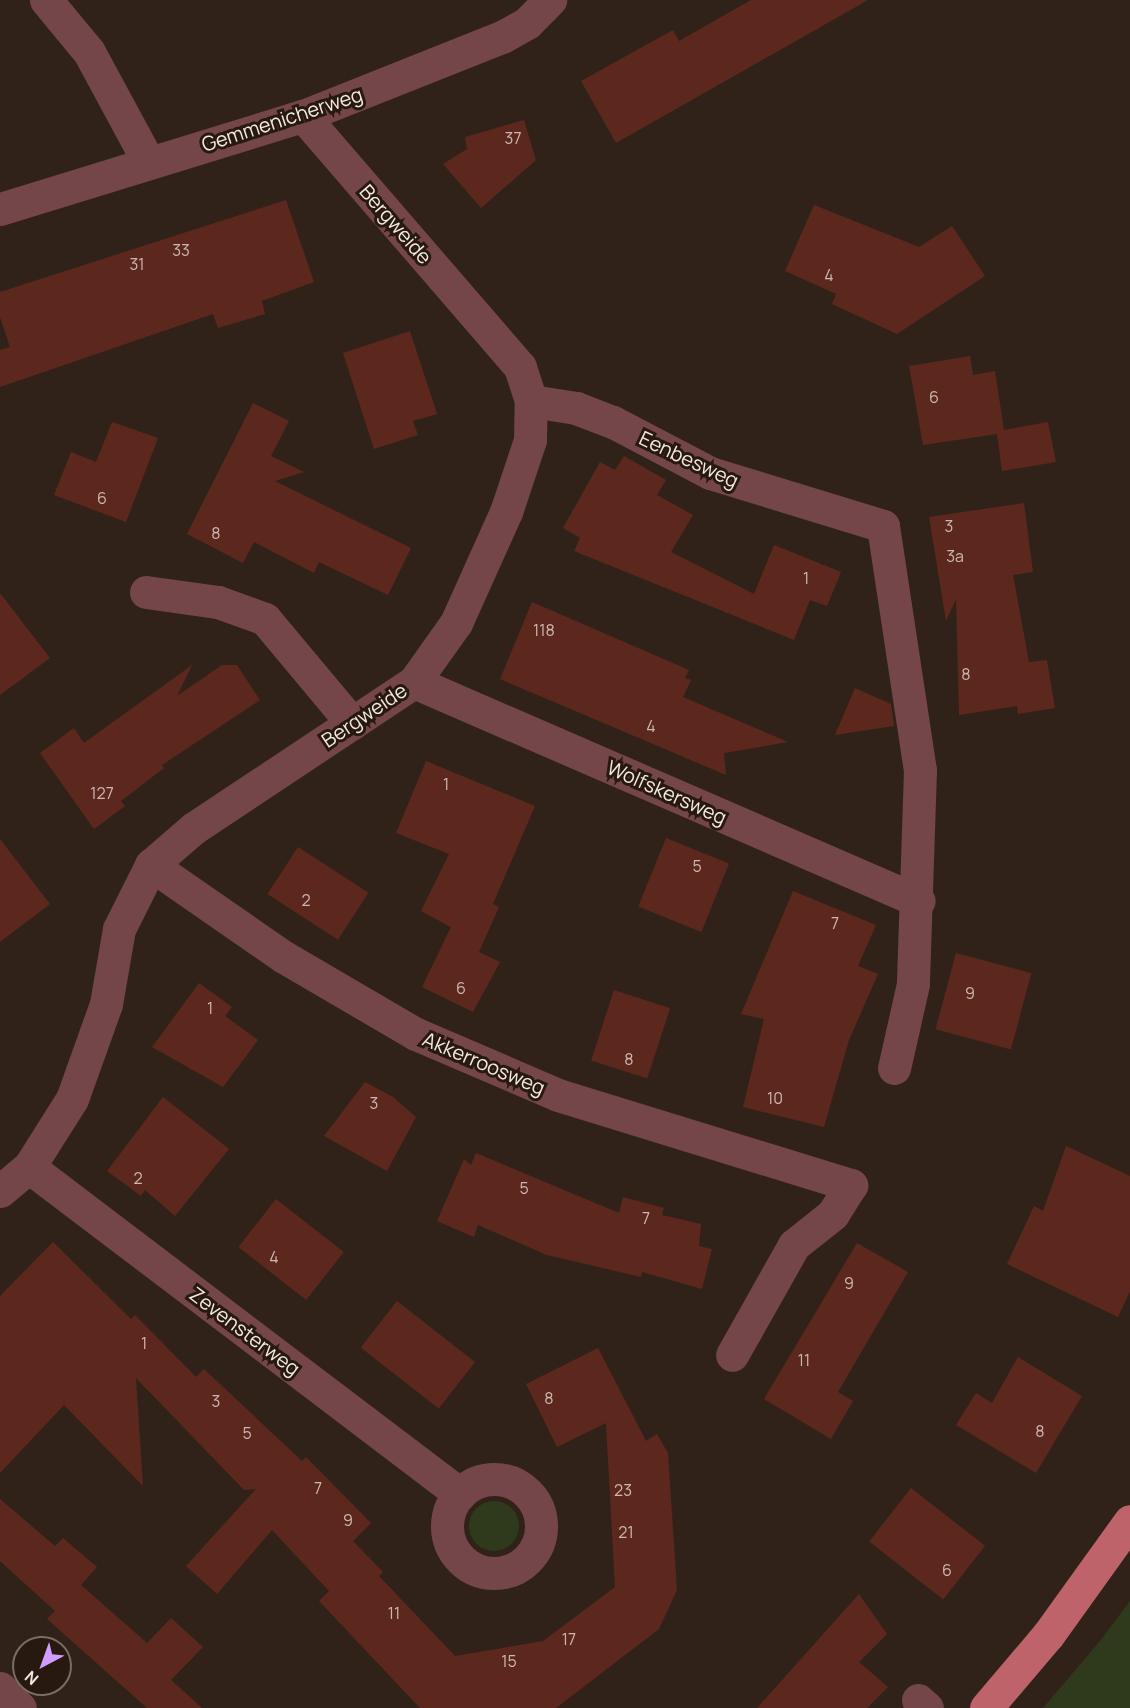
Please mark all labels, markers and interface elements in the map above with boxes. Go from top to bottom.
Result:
street label: Gemmenicherweg [199,82,365,156]
house number: 37 [505,128,521,148]
street label: Bergweide [355,179,437,269]
house number: 33 [172,240,190,260]
house number: 31 [129,254,145,274]
house number: 4 [824,265,834,285]
house number: 6 [929,387,939,407]
street label: Eenbesweg [636,426,742,492]
house number: 6 [97,488,107,508]
house number: 3 [945,516,953,536]
house number: 8 [211,523,221,543]
house number: 3a [946,546,964,566]
house number: 1 [803,568,809,588]
house number: 118 [533,620,555,640]
house number: 8 [961,664,971,684]
street label: Bergweide [317,678,411,752]
house number: 4 [646,716,656,736]
street label: Wolfskersweg [603,755,731,829]
house number: 1 [443,774,449,794]
house number: 127 [90,783,114,803]
house number: 5 [692,856,702,876]
house number: 2 [301,890,311,910]
house number: 7 [831,913,839,933]
house number: 6 [456,978,466,998]
house number: 9 [965,983,975,1003]
house number: 1 [207,998,213,1018]
street label: Akkerroosweg [419,1026,549,1100]
house number: 8 [624,1049,634,1069]
house number: 10 [767,1088,783,1108]
house number: 3 [370,1093,378,1113]
house number: 2 [133,1168,143,1188]
house number: 5 [519,1178,529,1198]
house number: 7 [642,1208,650,1228]
house number: 4 [269,1247,279,1267]
house number: 9 [844,1273,854,1293]
street label: Zevensterweg [185,1282,305,1380]
house number: 1 [141,1333,147,1353]
house number: 11 [798,1350,810,1370]
house number: 8 [544,1388,554,1408]
house number: 3 [212,1391,220,1411]
house number: 8 [1035,1421,1045,1441]
house number: 5 [242,1423,252,1443]
house number: 7 [314,1478,322,1498]
house number: 23 [614,1480,632,1500]
house number: 9 [343,1510,353,1530]
house number: 21 [618,1522,634,1542]
house number: 6 [942,1560,952,1580]
house number: 11 [388,1603,400,1623]
house number: 17 [562,1629,576,1649]
north arrow [12,1636,72,1696]
house number: 15 [501,1651,517,1671]
text: N [20,1666,43,1690]

